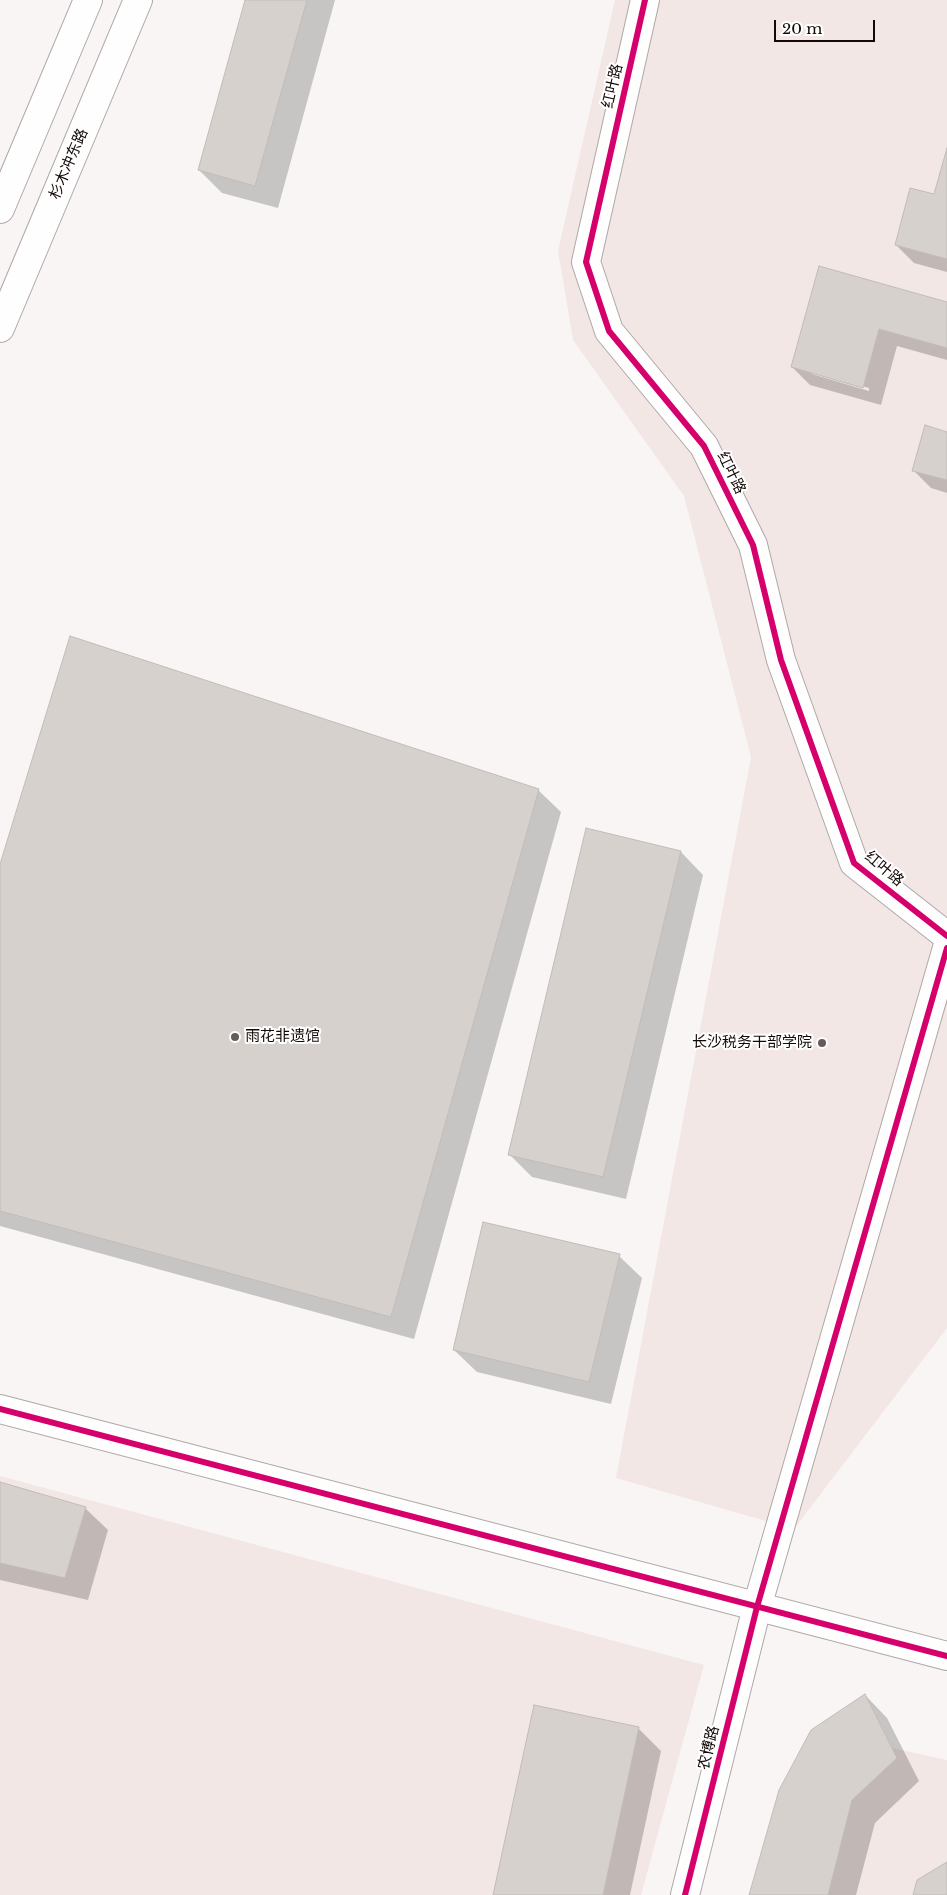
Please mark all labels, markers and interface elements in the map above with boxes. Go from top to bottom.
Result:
scale bar [777,10,878,42]
text: 20 m [782,19,822,38]
street label: 红叶路 [599,62,627,110]
street label: 杉木冲东路 [46,126,92,202]
street label: 红叶路 [713,449,749,497]
street label: 红叶路 [861,848,907,890]
place label: 雨花非遗馆 [245,1028,320,1046]
marker: 雨花非遗馆 [229,1031,241,1043]
place label: 长沙税务干部学院 [692,1034,812,1052]
marker: 长沙税务干部学院 [816,1037,828,1049]
street label: 农博路 [695,1724,723,1772]

